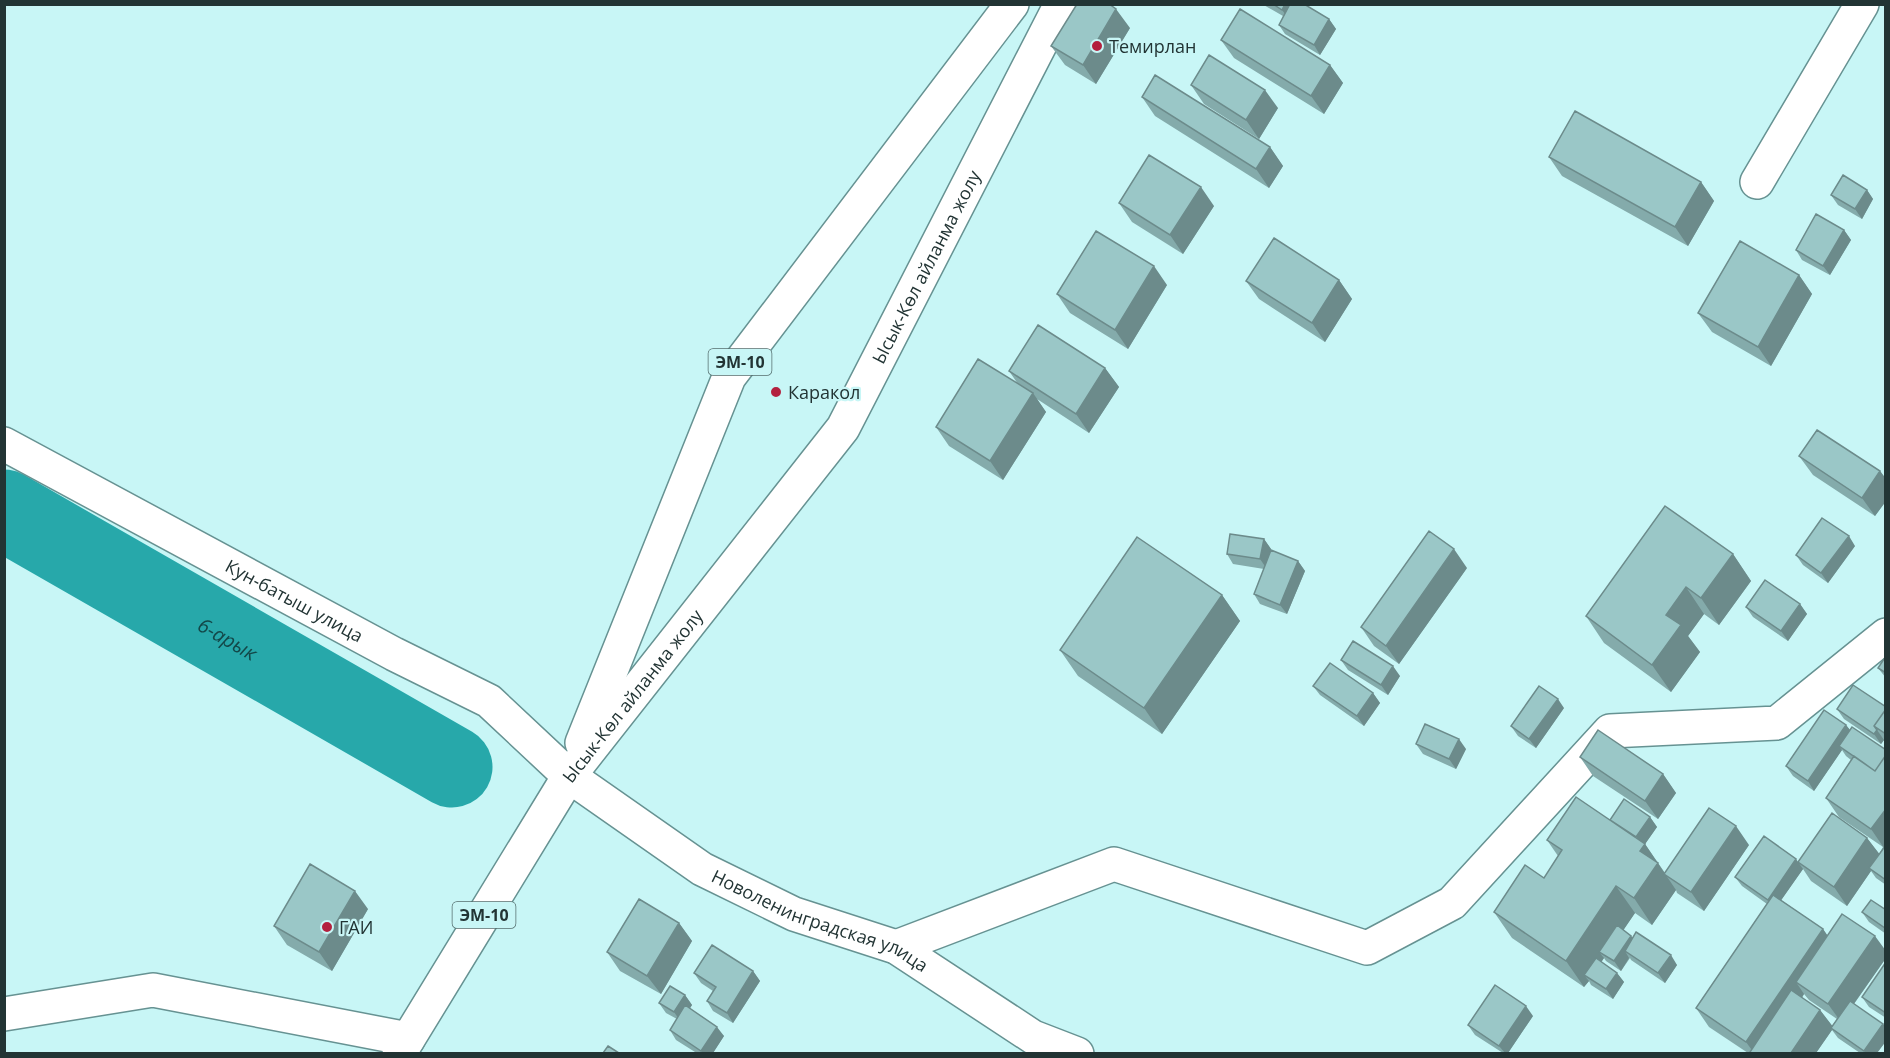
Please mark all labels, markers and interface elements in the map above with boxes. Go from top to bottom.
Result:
place label: Темирлан [1109,34,1196,58]
marker: Темирлан [1090,39,1104,53]
street label: Ысык-Көл айланма жолу [866,165,986,368]
road number: ЭМ-10 [708,349,771,375]
place label: Каракол [788,380,860,404]
marker: Каракол [769,385,783,399]
street label: Кун-батыш улица [221,554,368,647]
street label: Ысык-Көл айланма жолу [557,603,708,787]
water label: 6-арык [193,611,264,667]
street label: Новоленинградская улица [708,864,933,977]
road number: ЭМ-10 [452,902,516,928]
place label: ГАИ [339,915,373,939]
marker: ГАИ [320,920,334,934]

